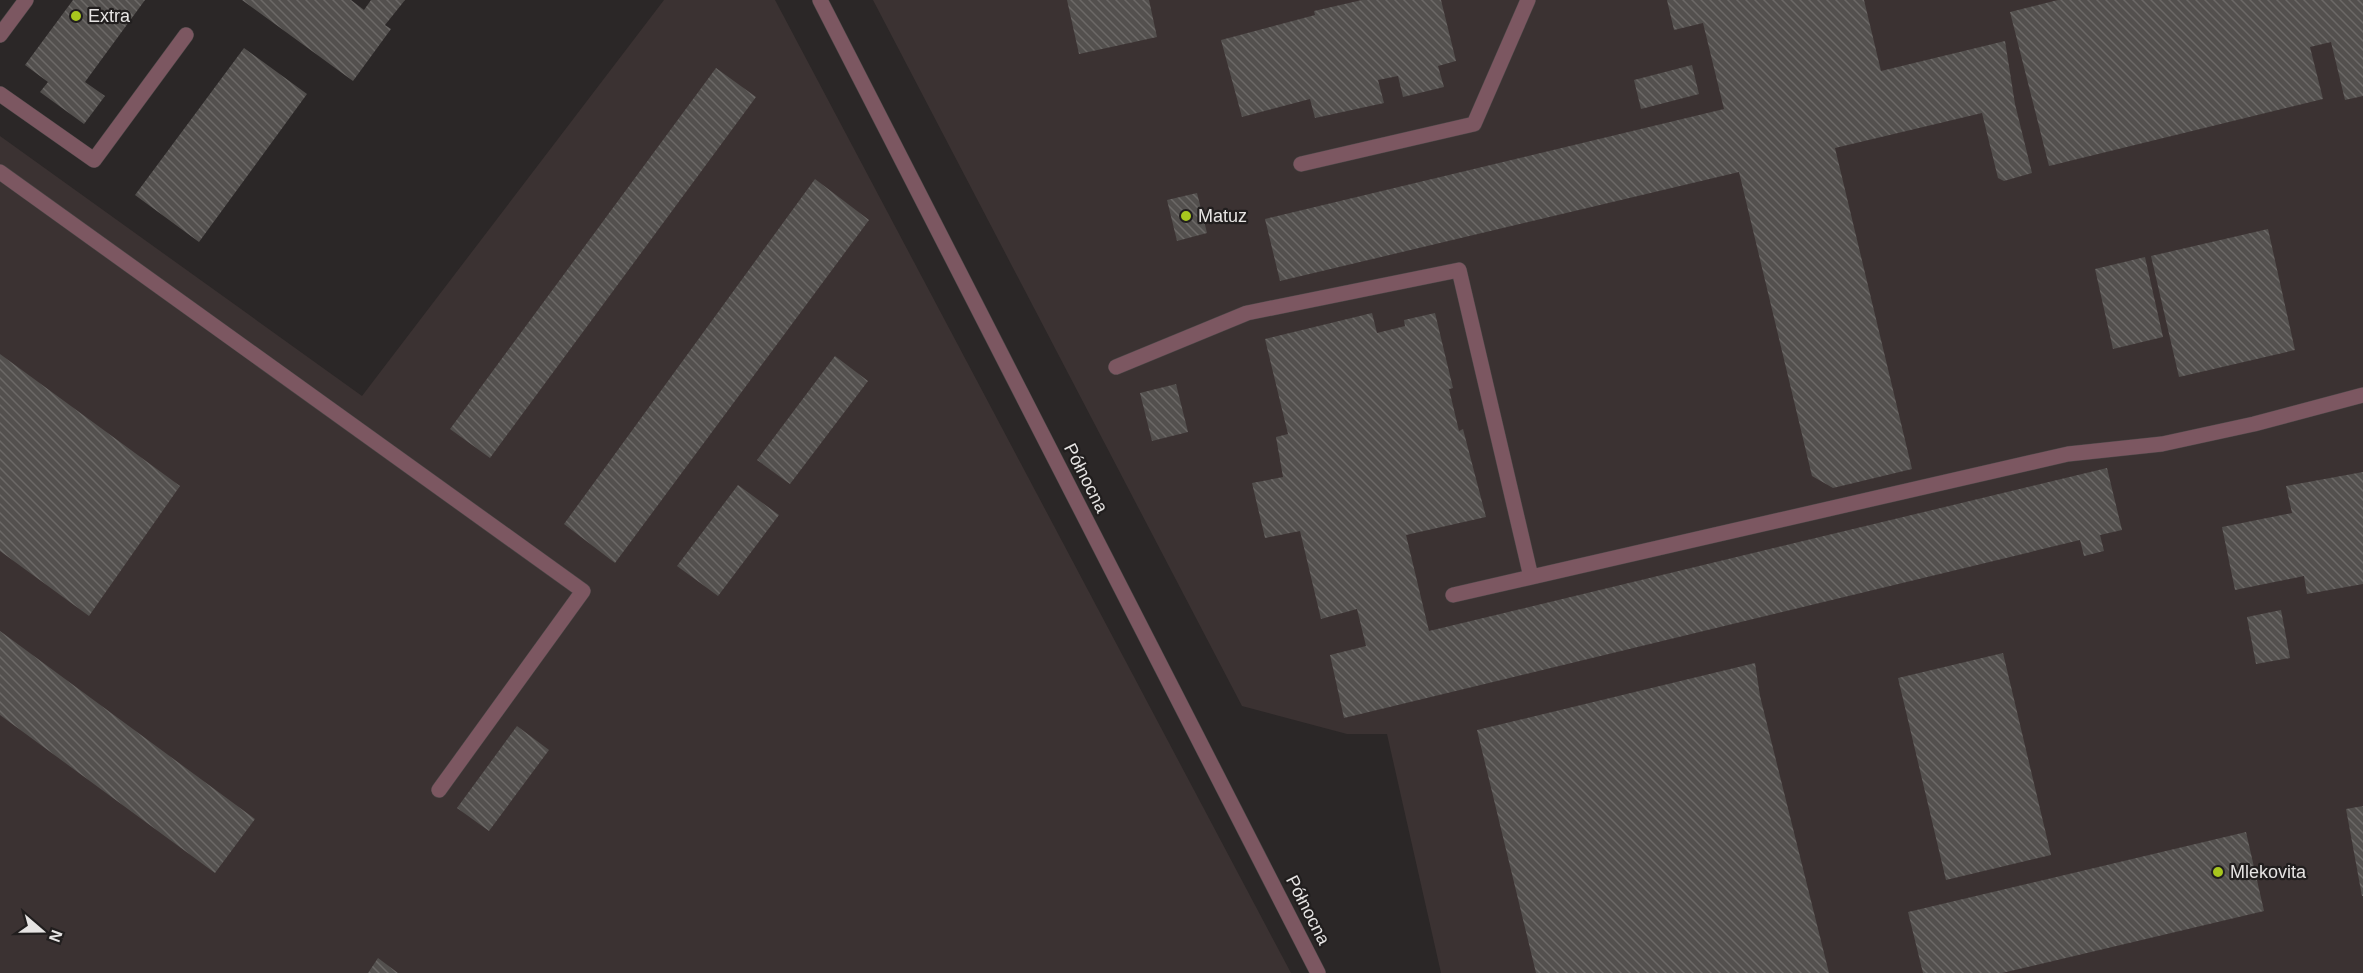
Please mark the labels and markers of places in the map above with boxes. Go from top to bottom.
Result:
place label: Extra [88,6,131,26]
marker: Extra [69,9,83,23]
place label: Matuz [1198,206,1247,226]
marker: Matuz [1179,209,1193,223]
place label: Mlekovita [2230,862,2307,882]
marker: Mlekovita [2211,865,2225,879]

